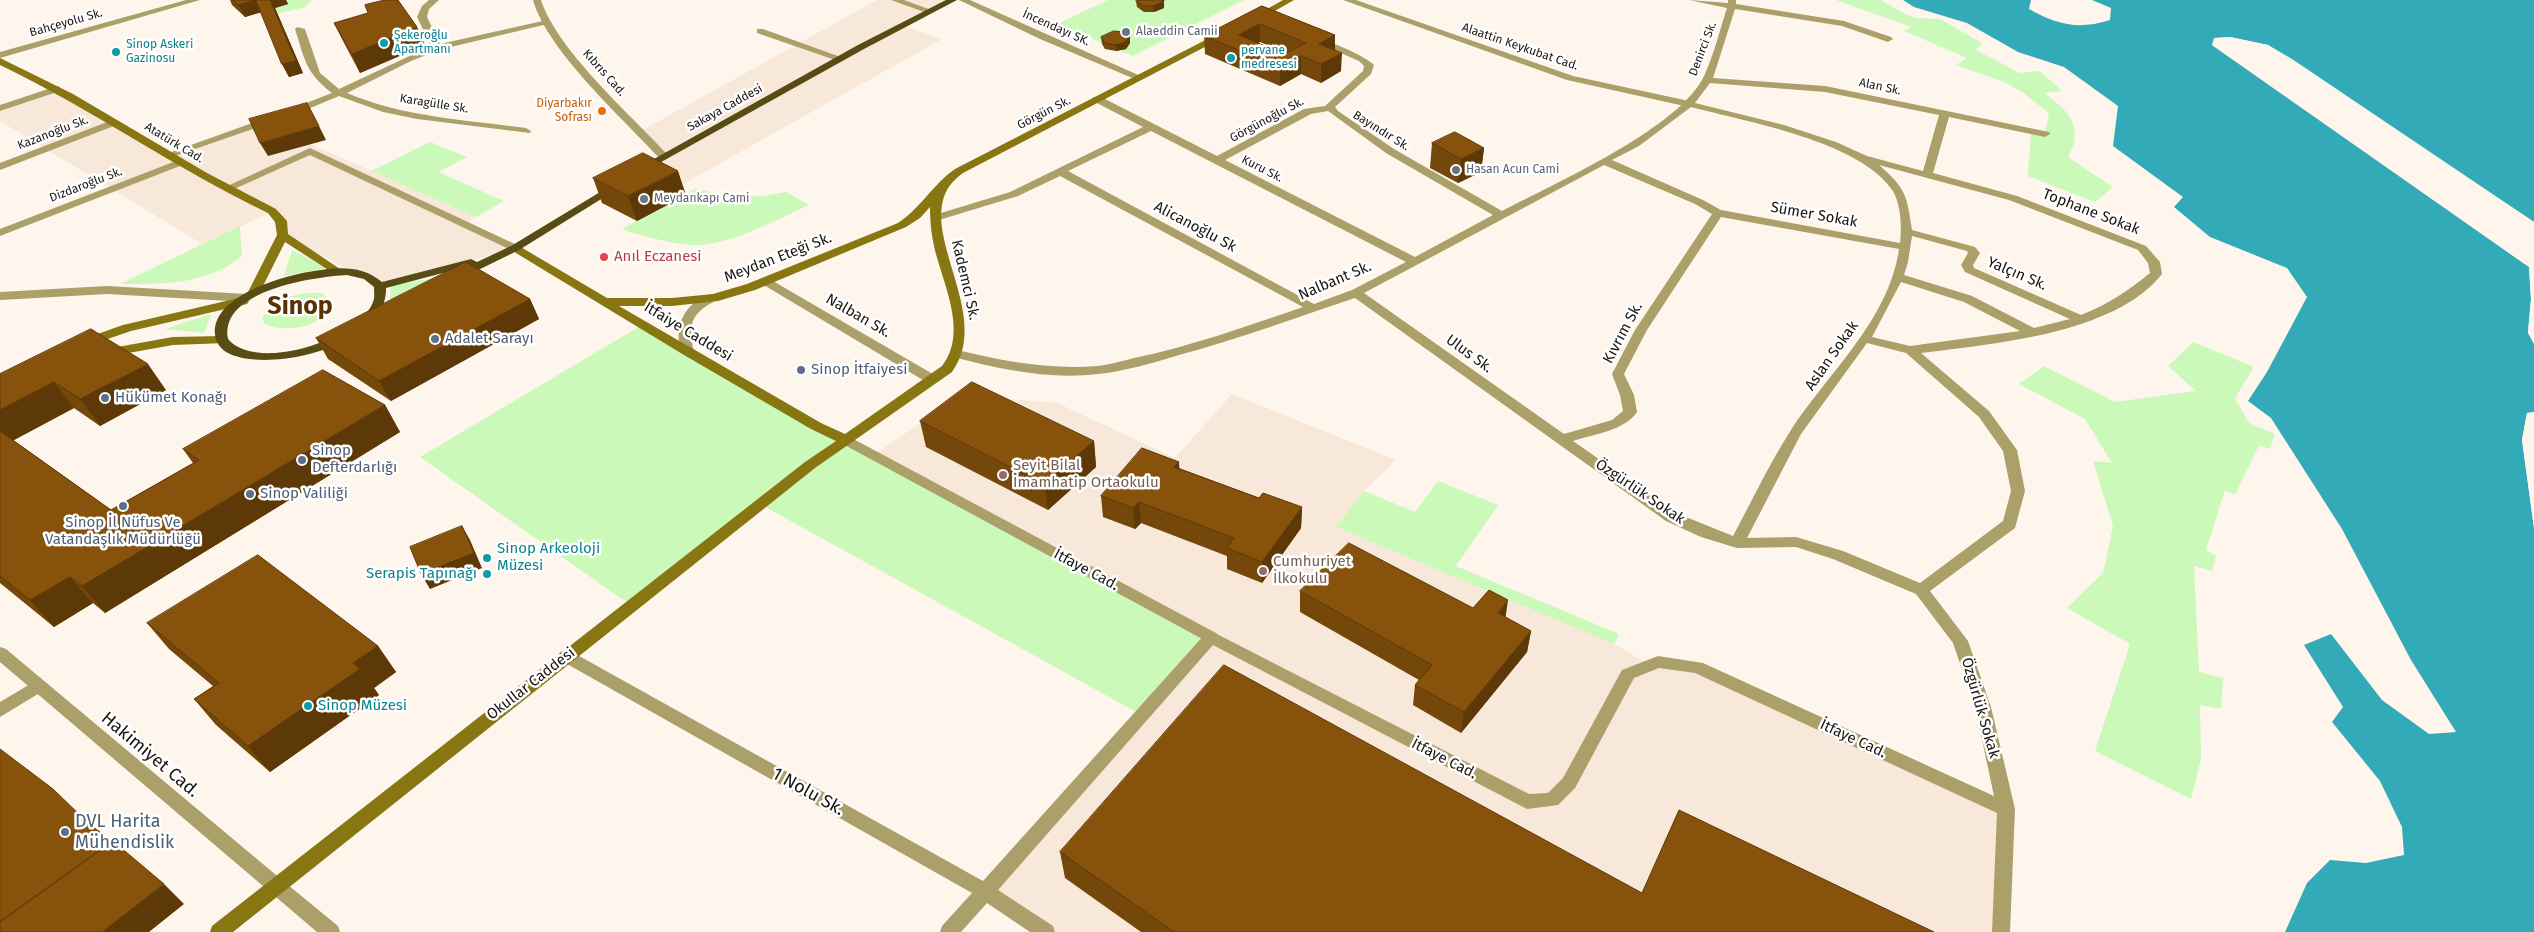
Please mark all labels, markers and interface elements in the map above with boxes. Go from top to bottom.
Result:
street label: Bahçeyolu Sk. [28,6,104,40]
street label: İncendayı SK. [1020,7,1092,49]
street label: Alaattin Keykubat Cad. [1460,20,1580,74]
street label: Denirci Sk. [1686,20,1720,78]
place label: Alaeddin Camii [1136,25,1218,39]
marker: Alaeddin Camii [1120,26,1132,38]
place label: Şekeroğlu Apartmanı [394,29,451,57]
marker: Şekeroğlu Apartmanı [378,37,390,49]
place label: Sinop Askeri Gazinosu [126,38,193,66]
place label: pervane medresesi [1241,44,1297,72]
marker: Sinop Askeri Gazinosu [110,46,122,58]
street label: Kıbrıs Cad. [579,47,629,99]
marker: pervane medresesi [1225,52,1237,64]
street label: Alan Sk. [1858,76,1902,98]
street label: Sakaya Caddesi [685,81,765,135]
street label: Karagülle Sk. [399,91,469,117]
street label: Görgün Sk. [1015,93,1073,133]
street label: Görgünoğlu Sk. [1228,94,1306,146]
place label: Diyarbakır Sofrası [536,97,592,125]
marker: Diyarbakır Sofrası [596,105,608,117]
street label: Bayındır Sk. [1350,108,1412,154]
street label: Kazanoğlu Sk. [16,113,90,153]
street label: Atatürk Cad. [142,120,206,166]
street label: Kuru Sk. [1239,153,1285,185]
place label: Hasan Acun Cami [1466,163,1559,177]
marker: Hasan Acun Cami [1450,164,1462,176]
street label: Dizdaroğlu Sk. [48,165,124,205]
street label: Tophane Sokak [2040,185,2142,239]
place label: Meydankapı Cami [654,192,749,206]
marker: Meydankapı Cami [638,193,650,205]
street label: Alicanoğlu Sk [1151,198,1239,256]
street label: Sümer Sokak [1769,199,1859,231]
street label: Meydan Eteği Sk. [722,229,834,287]
street label: Kademci Sk. [947,238,983,322]
place label: Anıl Eczanesi [614,248,702,266]
marker: Anıl Eczanesi [598,251,610,263]
street label: Yalçın Sk. [1984,253,2050,295]
street label: Nalbant Sk. [1296,258,1374,304]
street label: Nalban Sk. [822,290,894,342]
district label: Sinop [267,292,333,322]
street label: İtfaiye Caddesi [640,298,736,366]
street label: Kıvrım Sk. [1599,299,1647,367]
street label: Aslan Sokak [1801,318,1863,394]
place label: Adalet Sarayı [445,330,534,348]
street label: Ulus Sk. [1442,331,1496,377]
marker: Adalet Sarayı [429,333,441,345]
place label: Sinop İtfaiyesi [811,361,907,379]
marker: Sinop İtfaiyesi [795,364,807,376]
place label: Hükümet Konağı [115,389,227,407]
marker: Hükümet Konağı [99,392,111,404]
place label: Sinop Defterdarlığı [312,442,397,477]
marker: Sinop Defterdarlığı [296,454,308,466]
street label: Özgürlük Sokak [1592,456,1688,528]
place label: Seyit Bilal İmamhatip Ortaokulu [1013,457,1159,492]
marker: Seyit Bilal İmamhatip Ortaokulu [997,469,1009,481]
place label: Sinop Valiliği [260,485,348,503]
marker: Sinop Valiliği [244,488,256,500]
marker: Sinop İl Nüfus Ve Vatandaşlık Müdürlüğü [117,500,129,512]
place label: Sinop İl Nüfus Ve Vatandaşlık Müdürlüğü [45,514,201,549]
place label: Sinop Arkeoloji Müzesi [497,540,600,575]
street label: İtfaye Cad. [1050,545,1122,595]
marker: Sinop Arkeoloji Müzesi [481,552,493,564]
place label: Cumhuriyet İlkokulu [1273,553,1351,588]
place label: Serapis Tapınağı [366,565,477,583]
marker: Cumhuriyet İlkokulu [1257,565,1269,577]
marker: Serapis Tapınağı [481,568,493,580]
street label: Okullar Caddesi [483,644,579,724]
street label: Özgürlük Sokak [1957,656,2003,760]
place label: Sinop Müzesi [318,697,407,715]
marker: Sinop Müzesi [302,700,314,712]
street label: Hakimiyet Cad. [97,708,203,802]
street label: İtfaye Cad. [1817,716,1889,762]
street label: İtfaye Cad. [1408,735,1480,783]
street label: 1 Nolu Sk. [768,763,848,821]
place label: DVL Harita Mühendislik [75,811,174,854]
marker: DVL Harita Mühendislik [59,826,71,838]

